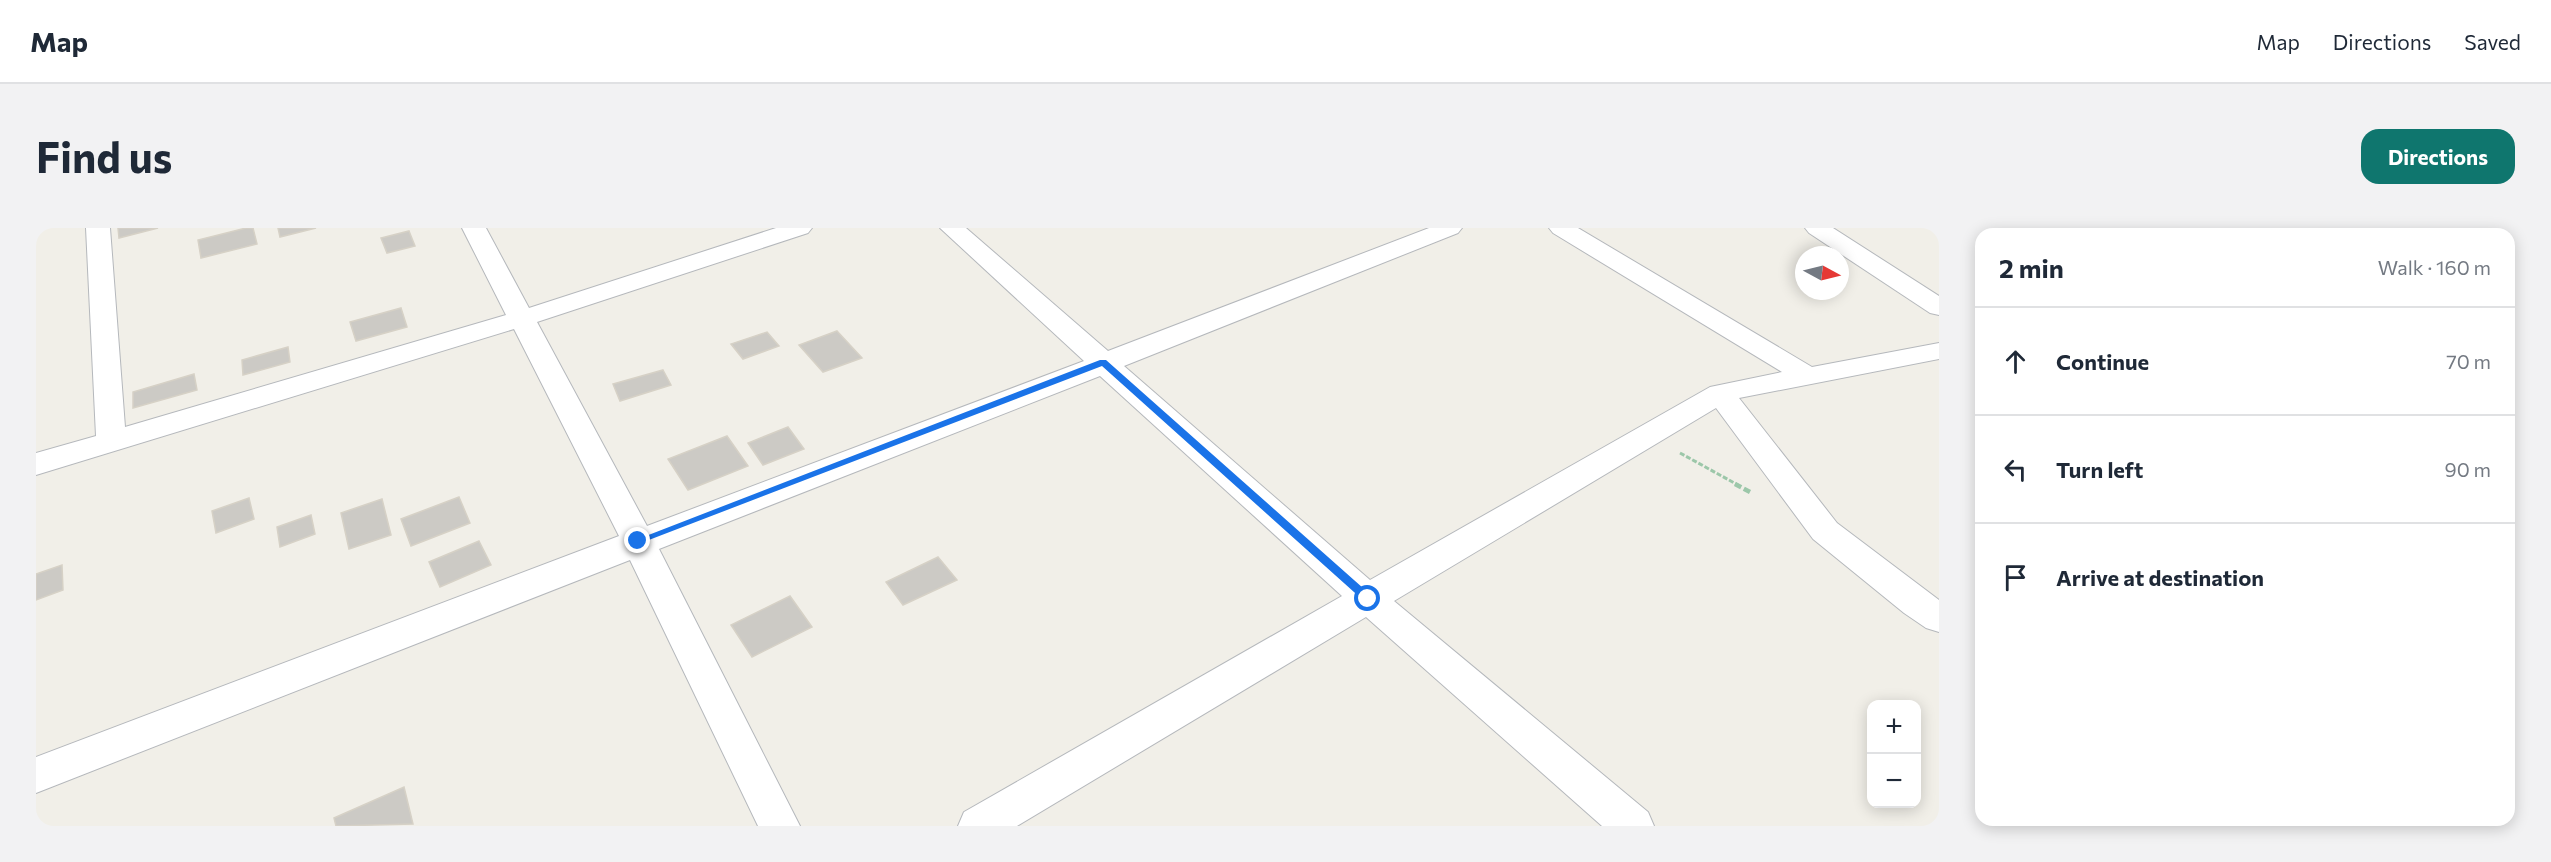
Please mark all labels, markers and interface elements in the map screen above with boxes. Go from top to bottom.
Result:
text: Map [30,24,88,58]
text: Map [2257,29,2300,54]
text: Directions [2333,29,2431,54]
text: Saved [2464,29,2521,54]
button: Directions [2361,129,2515,184]
text: Find us [36,130,172,182]
north arrow [1795,246,1849,300]
text: 2 min [1999,252,2064,283]
text: Walk · 160 m [2378,255,2491,279]
icon: ahead [1999,345,2032,378]
text: Continue [2056,348,2149,375]
text: 70 m [2446,349,2491,373]
icon: left [1999,453,2032,486]
text: Turn left [2056,456,2143,483]
text: 90 m [2445,457,2491,481]
route end [624,527,650,553]
icon: arrive [1999,561,2032,594]
text: Arrive at destination [2056,564,2264,591]
route start [1354,585,1380,611]
map controls [1867,700,1921,808]
button: + [1867,700,1921,754]
button: − [1867,754,1921,808]

